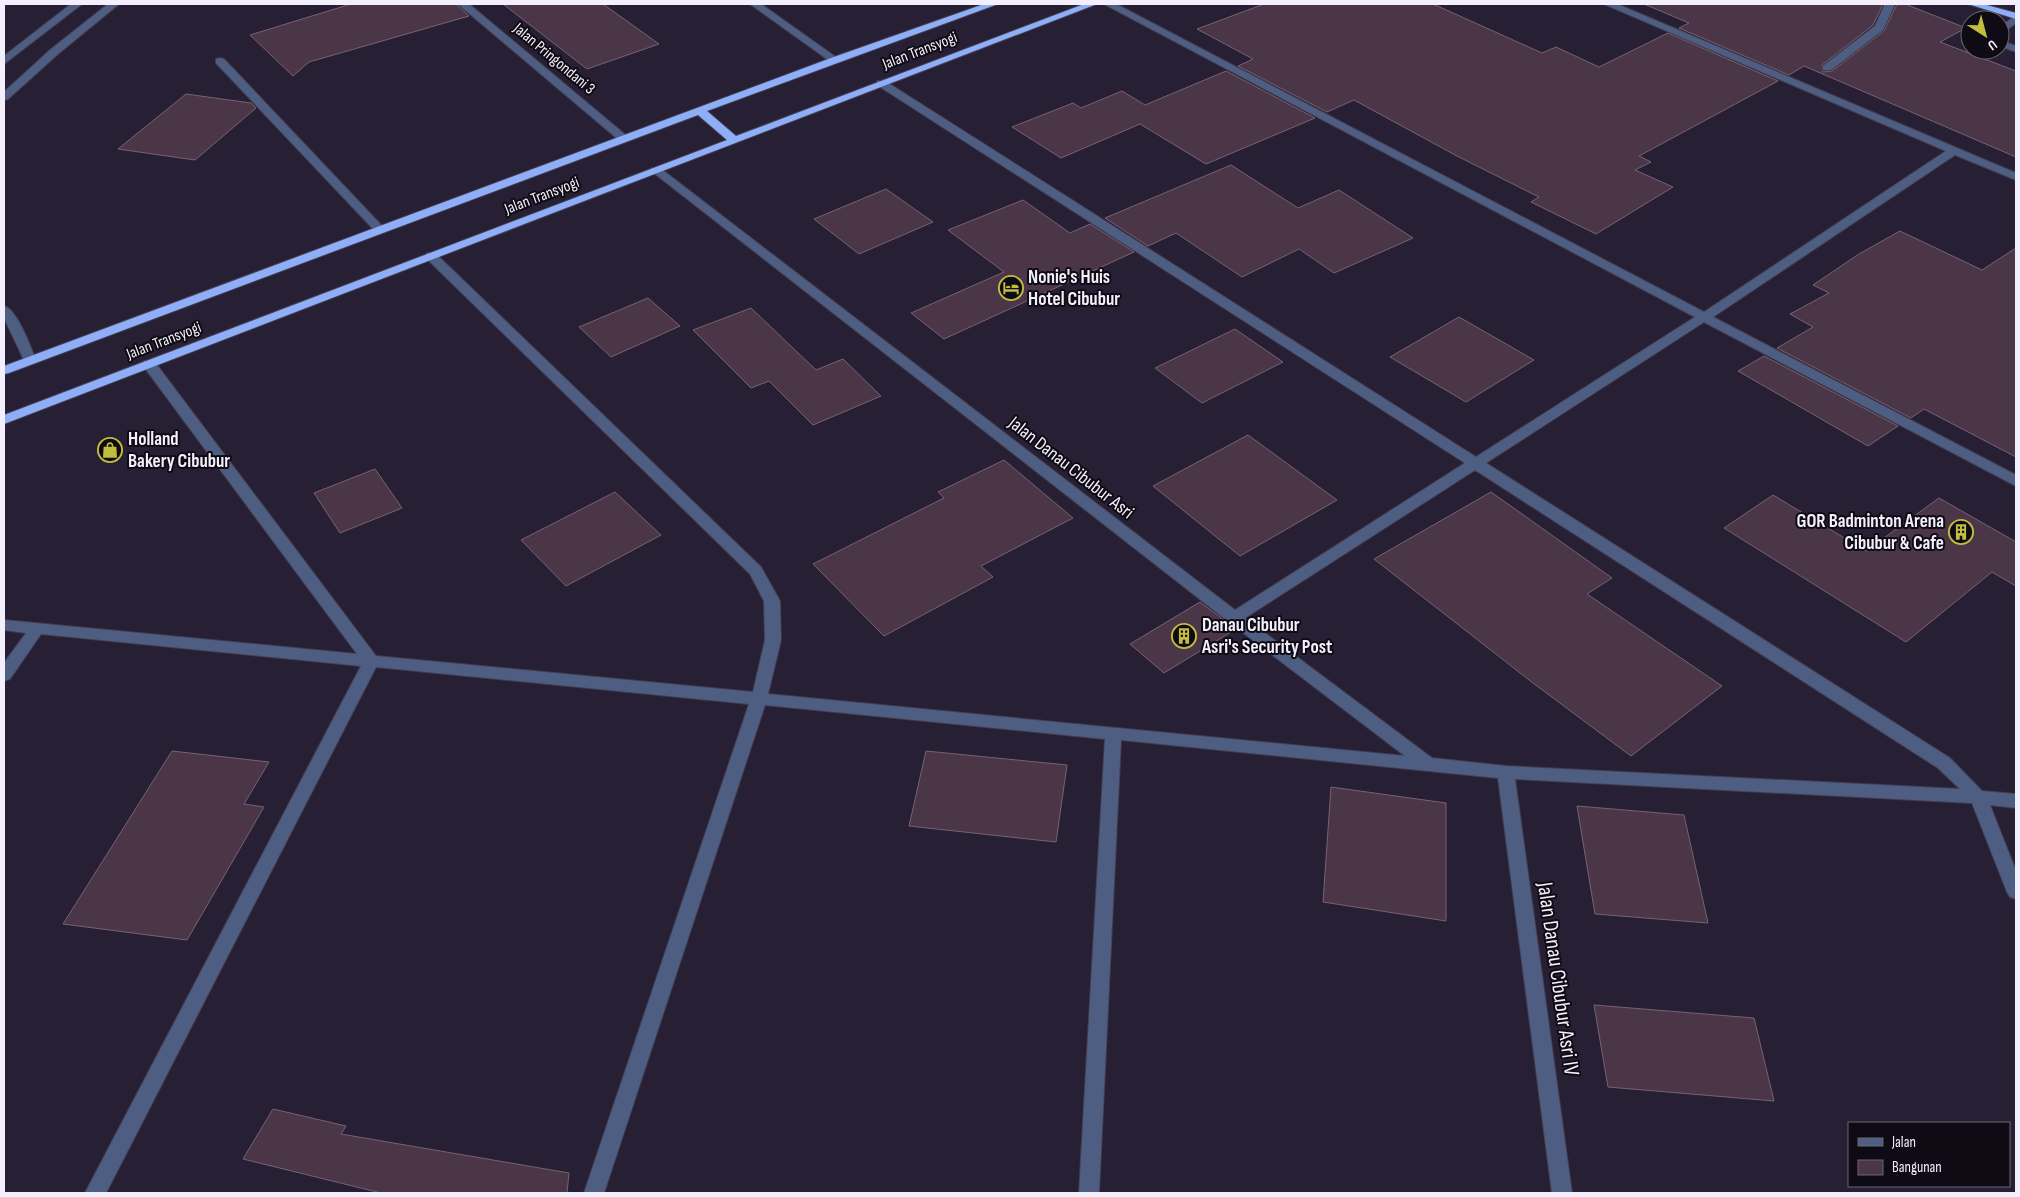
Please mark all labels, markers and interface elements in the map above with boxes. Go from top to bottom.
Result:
north arrow [1960,10,2010,60]
street label: Jalan Pringondani 3 [508,19,599,99]
street label: Jalan Transyogi [879,28,960,74]
text: U [1984,36,2000,54]
street label: Jalan Transyogi [501,173,582,219]
place label: Nonie's Huis Hotel Cibubur [1028,266,1120,311]
hotel icon: Nonie's Huis Hotel Cibubur [998,275,1024,301]
street label: Jalan Transyogi [123,318,204,364]
street label: Jalan Danau Cibubur Asri [1003,411,1138,524]
place label: Holland Bakery Cibubur [128,428,230,473]
shop icon: Holland Bakery Cibubur [97,437,123,463]
place label: GOR Badminton Arena Cibubur & Cafe [1797,510,1944,555]
building icon: GOR Badminton Arena Cibubur & Cafe [1948,519,1974,545]
place label: Danau Cibubur Asri's Security Post [1201,614,1332,659]
building icon: Danau Cibubur Asri's Security Post [1171,623,1197,649]
street label: Jalan Danau Cibubur Asri IV [1531,880,1585,1078]
legend [1848,1122,2010,1187]
text: Jalan [1891,1133,1916,1152]
text: Bangunan [1892,1158,1942,1177]

